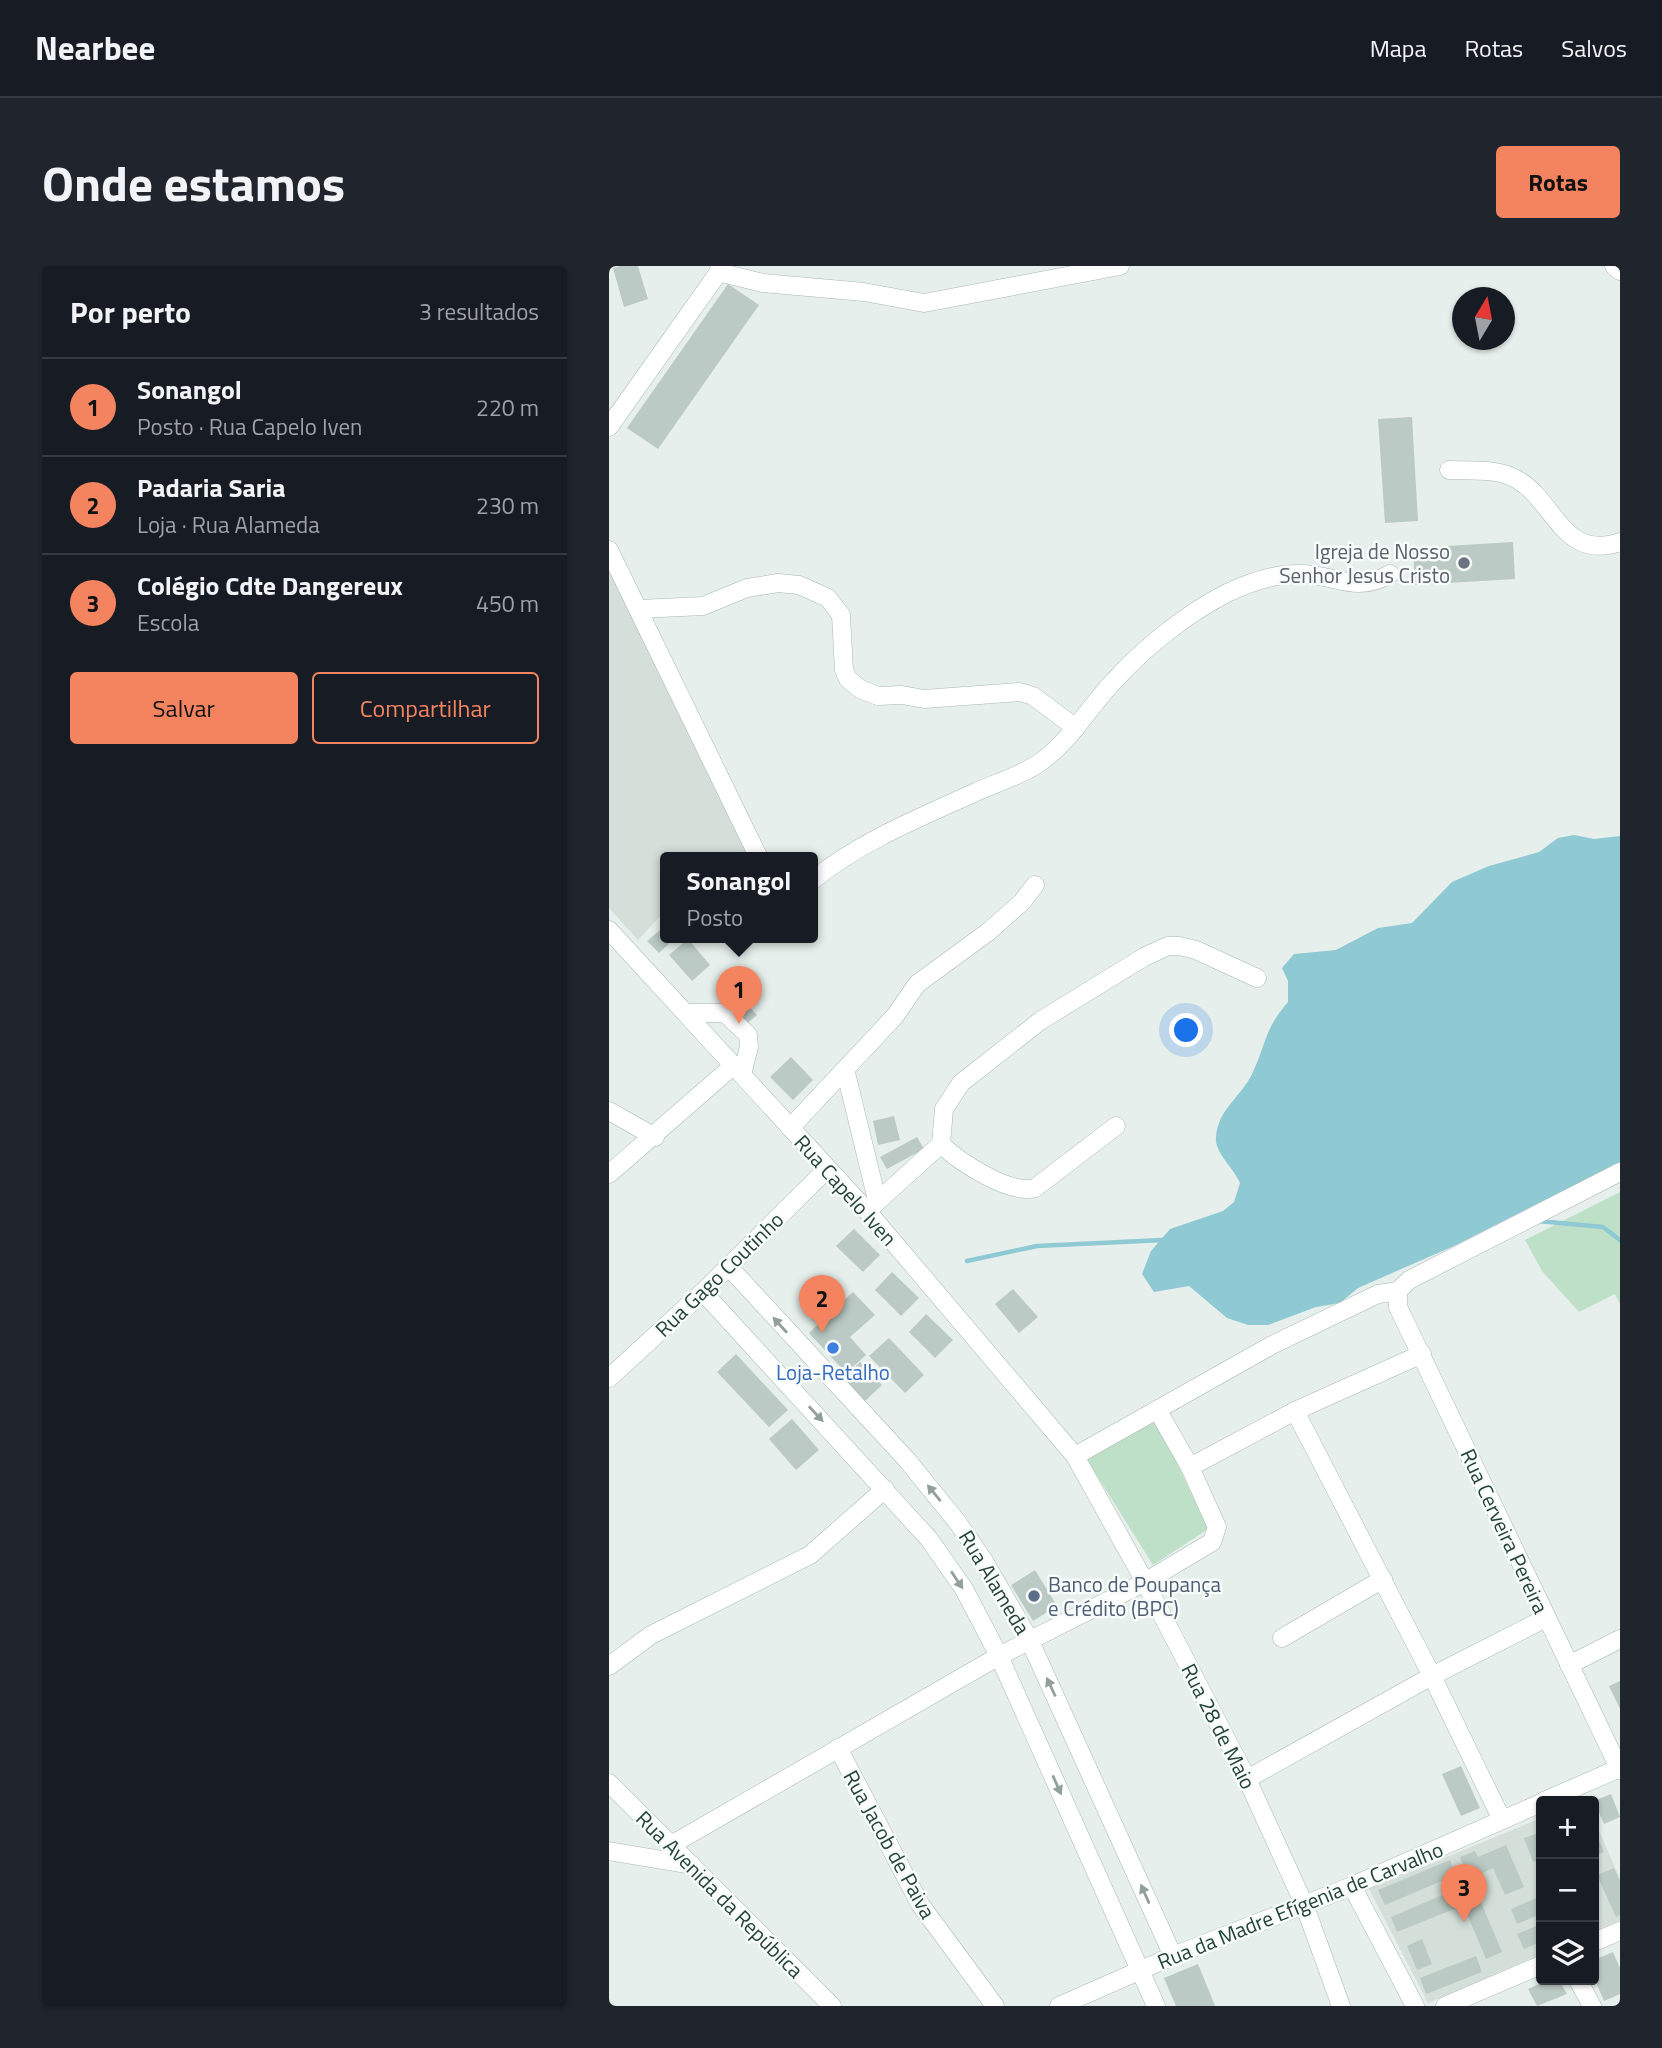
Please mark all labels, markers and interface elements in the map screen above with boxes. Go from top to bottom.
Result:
text: Nearbee [35,23,155,73]
text: Mapa [1370,30,1426,66]
text: Rotas [1464,30,1523,66]
text: Salvos [1561,30,1627,66]
text: Onde estamos [42,145,345,220]
button: Rotas [1496,146,1620,218]
north arrow [1452,287,1515,350]
text: Por perto [70,289,191,335]
text: 3 resultados [419,294,539,329]
text: Sonangol [137,370,242,409]
text: 1 [87,390,99,425]
text: 220 m [476,390,539,425]
text: Posto · Rua Capelo Iven [137,409,362,444]
text: Padaria Saria [137,468,286,507]
text: 2 [87,488,99,523]
text: 230 m [476,488,539,523]
text: Loja · Rua Alameda [137,507,320,542]
place label: Igreja de Nosso Senhor Jesus Cristo [1279,535,1450,591]
marker: Igreja de Nosso Senhor Jesus Cristo [1456,555,1472,571]
text: Colégio Cdte Dangereux [137,566,403,605]
text: 3 [87,586,99,621]
text: 450 m [476,586,539,621]
text: Escola [137,605,199,640]
button: Salvar [70,672,298,744]
button: Compartilhar [312,672,539,744]
popup [660,852,818,943]
text: Sonangol [687,861,791,900]
text: Posto [687,900,743,935]
pin: 1 [716,966,762,1024]
your location [1169,1013,1203,1047]
street label: Rua Capelo Iven [787,1127,905,1253]
street label: Rua Gago Coutinho [647,1204,791,1344]
pin: 2 [799,1275,845,1333]
one-way arrow [773,1317,789,1334]
marker: Loja-Retalho [825,1340,841,1356]
place label: Loja-Retalho [776,1356,890,1388]
one-way arrow [808,1405,824,1423]
street label: Rua Cerveira Pereira [1453,1443,1557,1619]
one-way arrow [926,1484,941,1502]
street label: Rua Alameda [951,1524,1039,1641]
place label: Banco de Poupança e Crédito (BPC) [1048,1568,1221,1624]
one-way arrow [951,1570,964,1590]
marker: Banco de Poupança e Crédito (BPC) [1026,1588,1042,1604]
street label: Rua 28 de Maio [1174,1657,1264,1795]
one-way arrow [1045,1677,1057,1697]
street label: Rua Jacob de Paiva [836,1764,944,1925]
one-way arrow [1052,1774,1063,1795]
map controls [1536,1796,1599,1985]
button: + [1536,1796,1599,1859]
street label: Rua Avenida da República [629,1803,812,1986]
street label: Rua da Madre Efígenia de Carvalho [1152,1833,1448,1977]
button: − [1536,1859,1599,1922]
pin: 3 [1441,1864,1487,1922]
one-way arrow [1139,1884,1151,1904]
button: layers [1536,1922,1599,1985]

